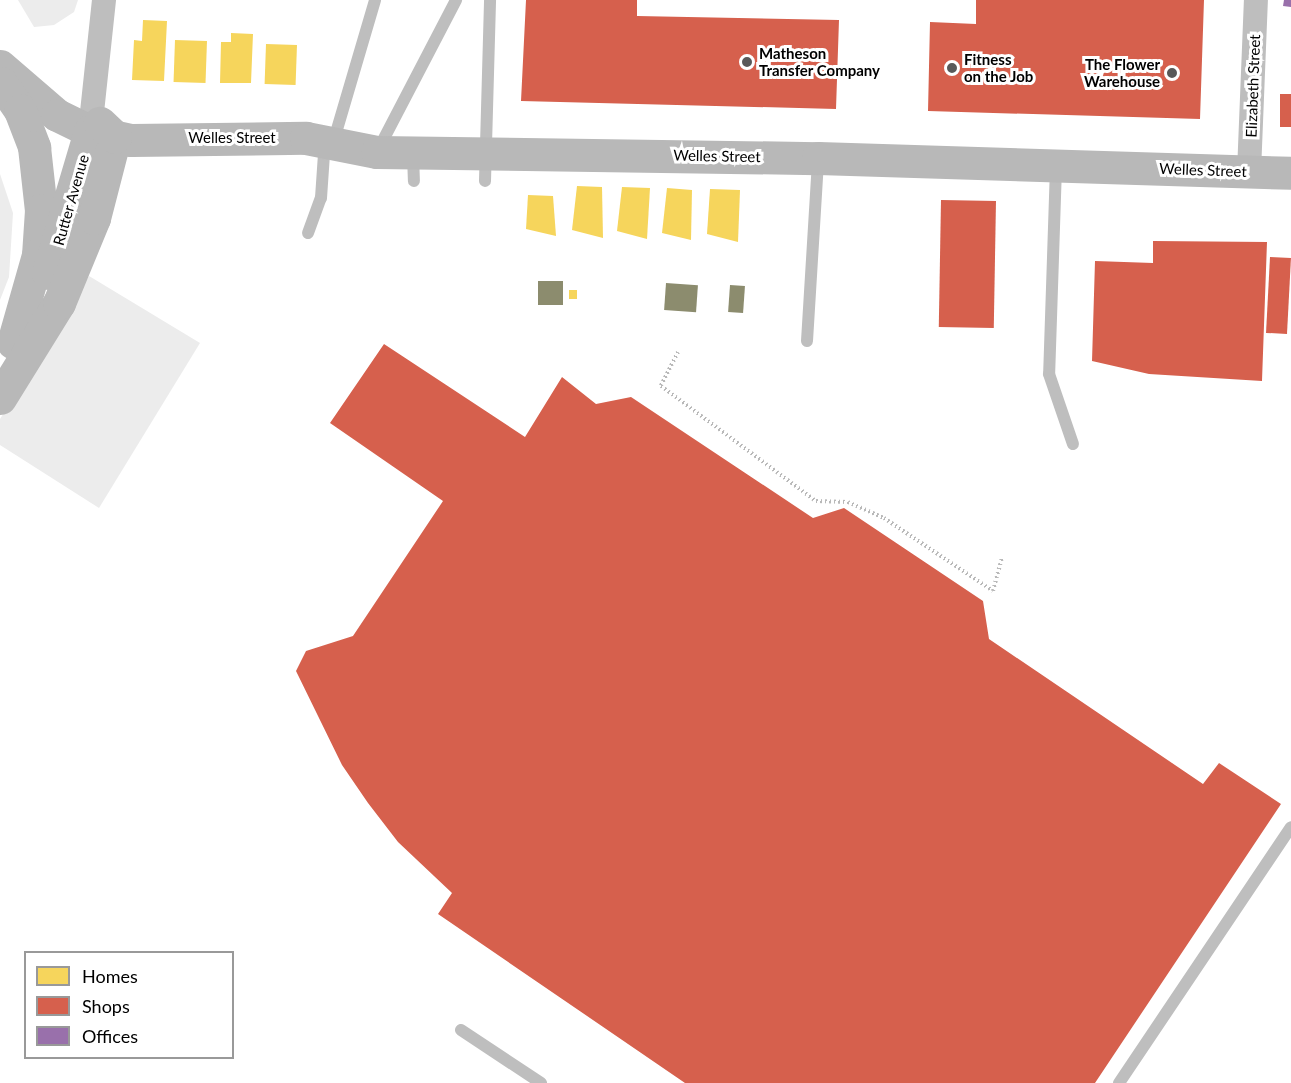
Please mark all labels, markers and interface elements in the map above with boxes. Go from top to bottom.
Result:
street label: Elizabeth Street [1242,34,1264,138]
place label: Matheson Transfer Company [759,44,880,79]
place label: Fitness on the Job [964,50,1034,85]
marker: Matheson Transfer Company [740,55,754,69]
place label: The Flower Warehouse [1084,55,1160,90]
marker: Fitness on the Job [945,61,959,75]
marker: The Flower Warehouse [1165,66,1179,80]
street label: Welles Street [188,129,276,147]
street label: Welles Street [673,146,761,166]
street label: Rutter Avenue [49,152,93,248]
street label: Welles Street [1159,159,1247,181]
legend [24,951,234,1059]
text: Homes [82,965,138,987]
text: Shops [82,995,130,1017]
text: Offices [82,1025,138,1047]

